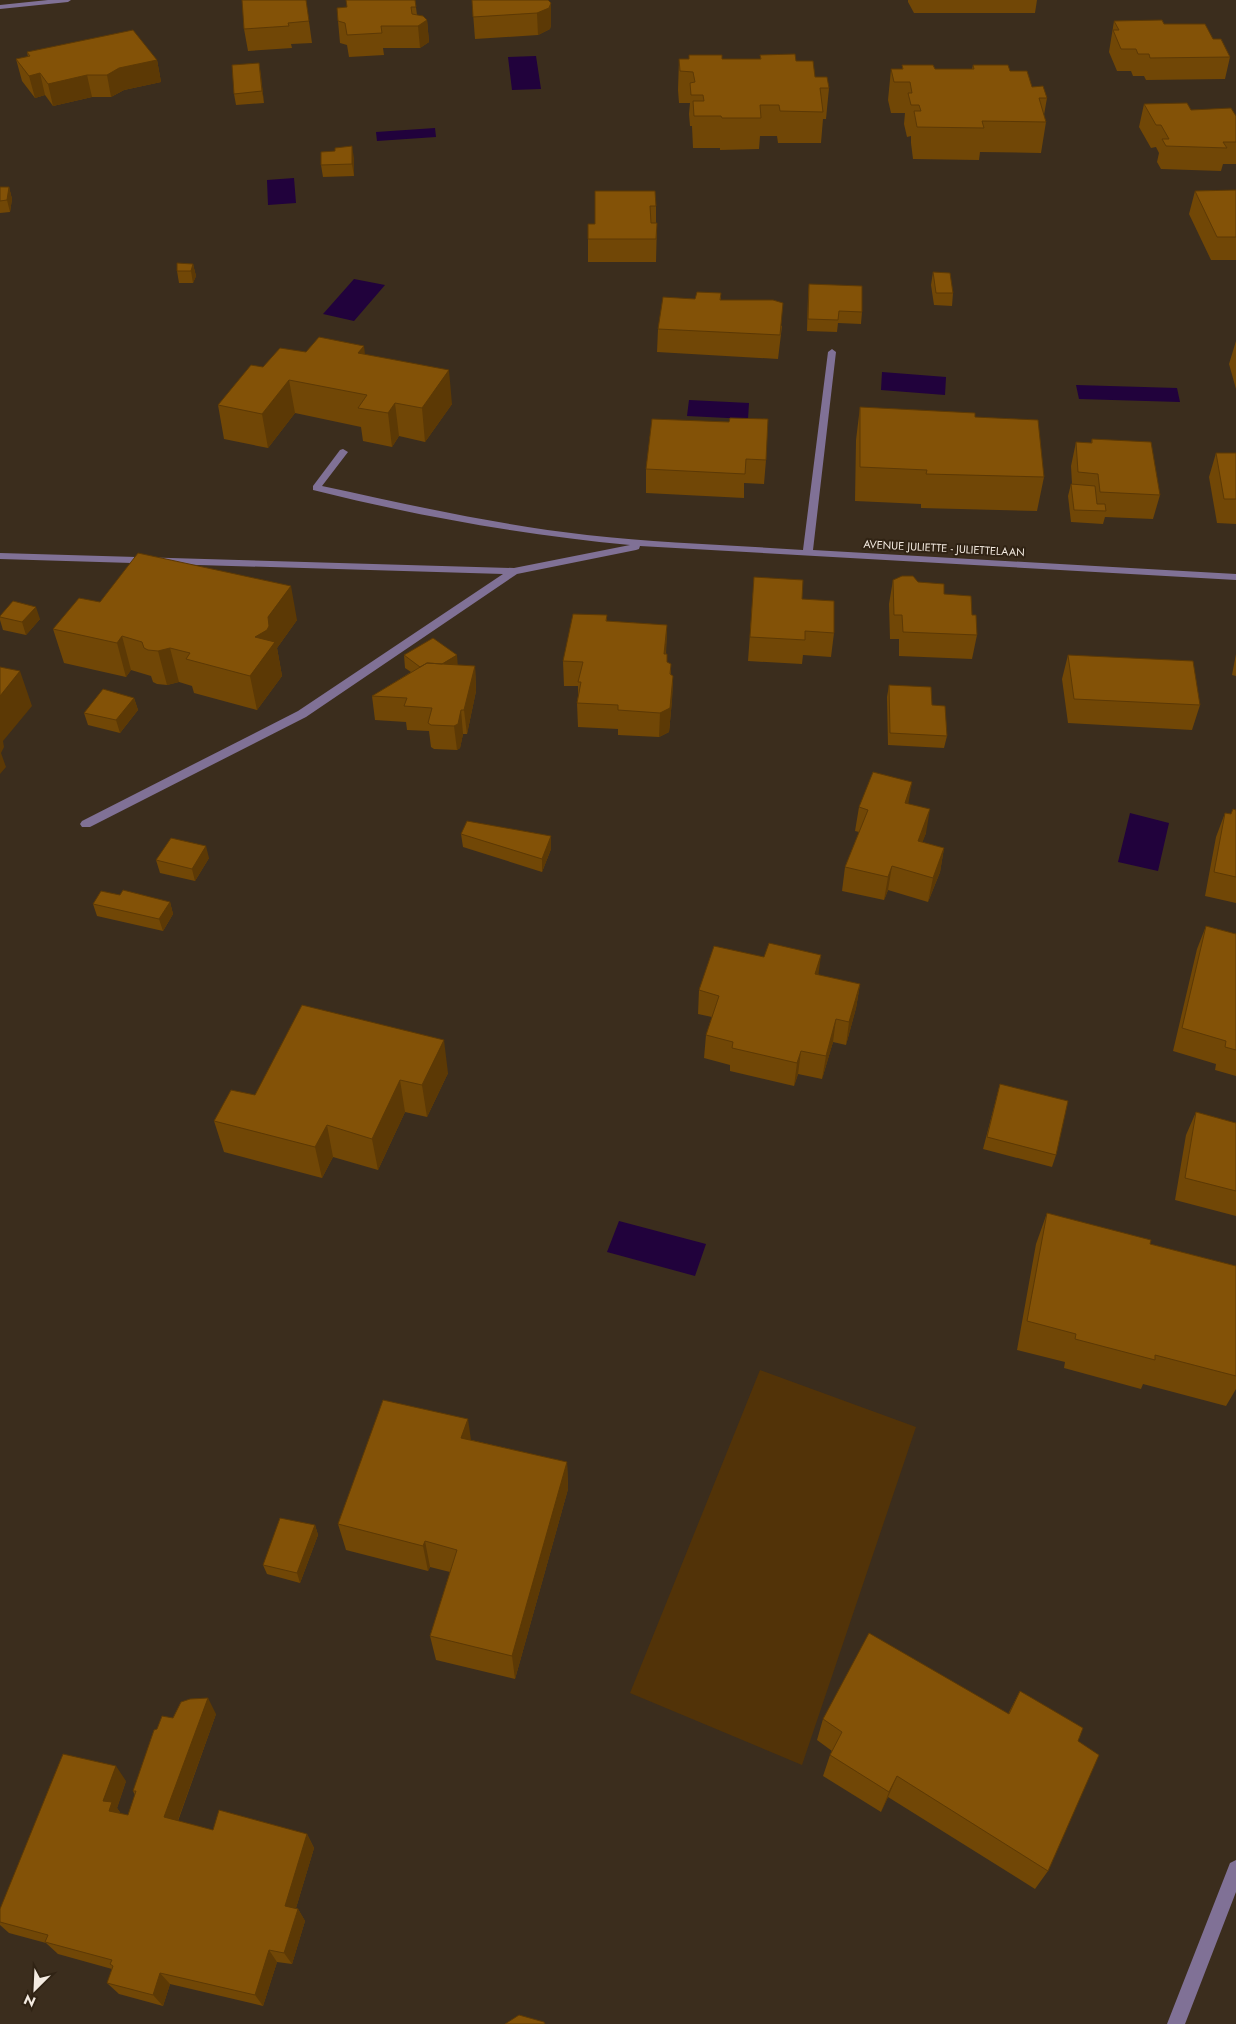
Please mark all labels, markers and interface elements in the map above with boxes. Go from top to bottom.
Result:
street label: AVENUE JULIETTE - JULIETTELAAN [863,536,1025,560]
north arrow [10,1964,60,2014]
text: N [21,1989,39,2012]

